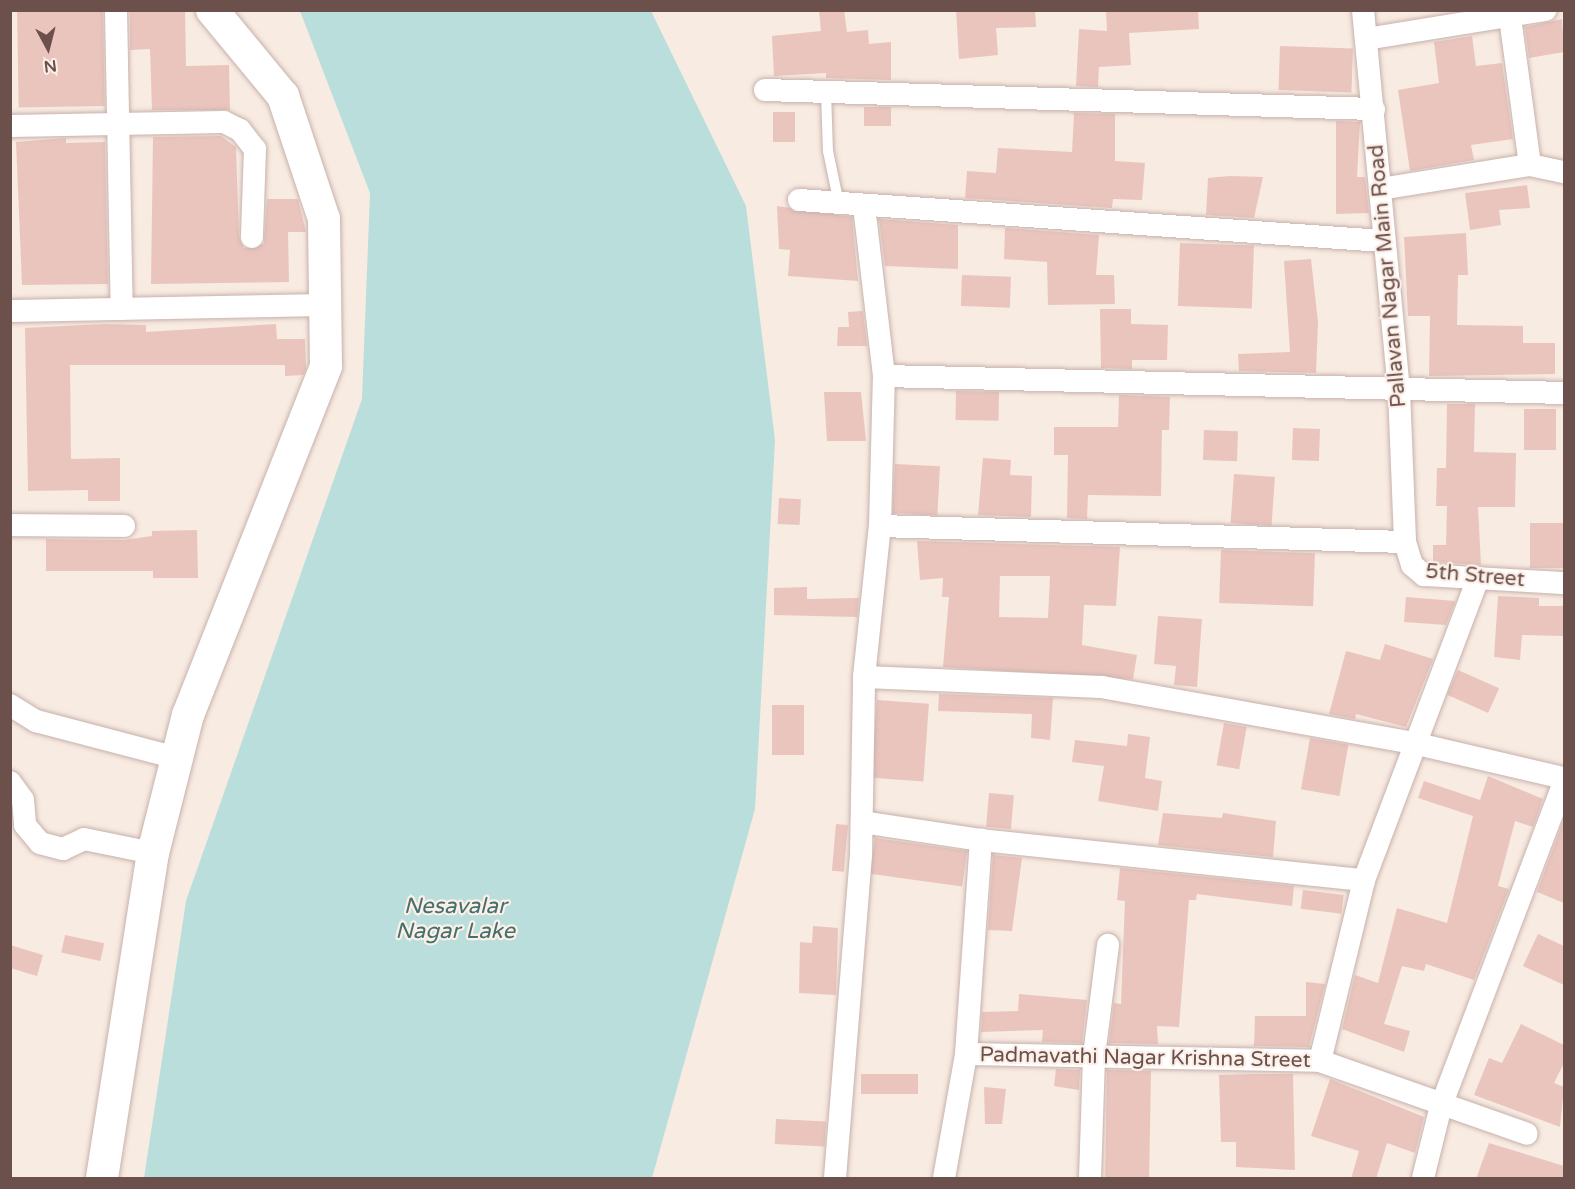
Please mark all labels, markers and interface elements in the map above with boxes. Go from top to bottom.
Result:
north arrow [18,18,78,78]
text: N [43,55,58,77]
street label: Pallavan Nagar Main Road [1364,143,1412,409]
street label: 5th Street [1424,559,1526,593]
water label: Nesavalar Nagar Lake [395,893,515,944]
street label: Padmavathi Nagar Krishna Street [979,1043,1311,1073]

